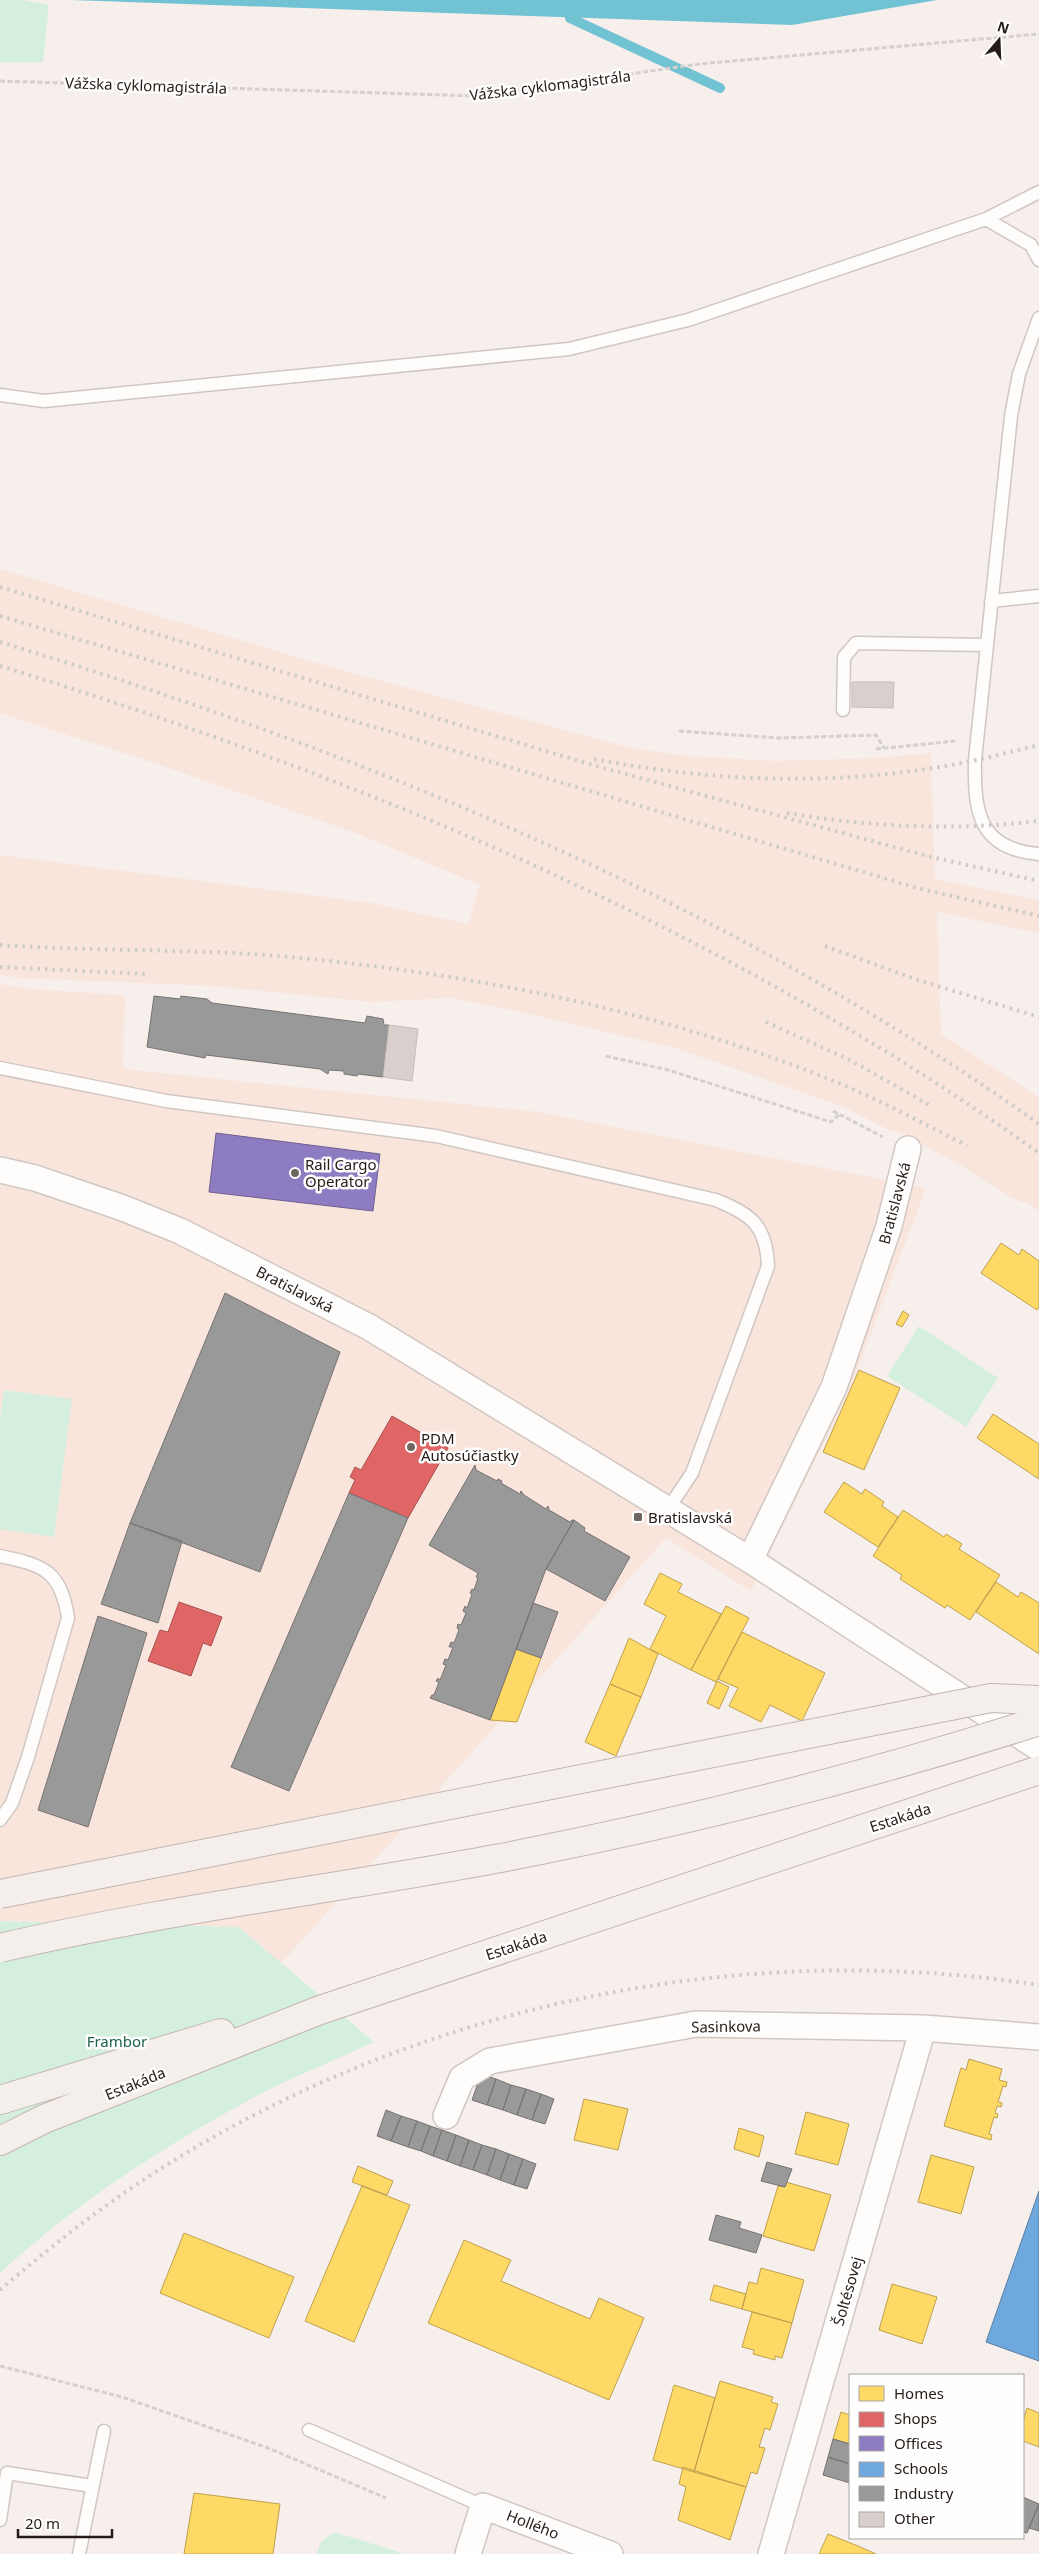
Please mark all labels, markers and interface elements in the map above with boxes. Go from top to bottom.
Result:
north arrow [974,15,1024,65]
text: N [995,16,1012,38]
street label: Vážska cyklomagistrála [468,65,632,105]
street label: Vážska cyklomagistrála [65,72,227,98]
place label: Rail Cargo Operator [305,1154,377,1191]
street label: Bratislavská [873,1160,915,1246]
marker: Rail Cargo Operator [289,1167,301,1179]
street label: Bratislavská [253,1261,337,1317]
place label: PDM Autosúčiastky [421,1428,519,1465]
marker: PDM Autosúčiastky [405,1441,417,1453]
place label: Bratislavská [648,1507,732,1527]
marker: Bratislavská [632,1511,644,1523]
street label: Estakáda [867,1798,933,1836]
street label: Estakáda [483,1926,549,1964]
street label: Sasinkova [691,2015,761,2037]
park label: Frambor [87,2031,147,2051]
street label: Estakáda [102,2062,168,2104]
street label: Šoltésovej [828,2254,866,2328]
legend [849,2374,1024,2539]
text: Homes [894,2383,944,2403]
text: Shops [894,2408,937,2428]
text: Offices [894,2433,943,2453]
text: Schools [894,2458,948,2478]
text: Industry [894,2483,954,2503]
street label: Hollého [504,2505,562,2543]
scale bar [18,2506,111,2538]
text: Other [894,2508,935,2528]
text: 20 m [25,2513,60,2533]

